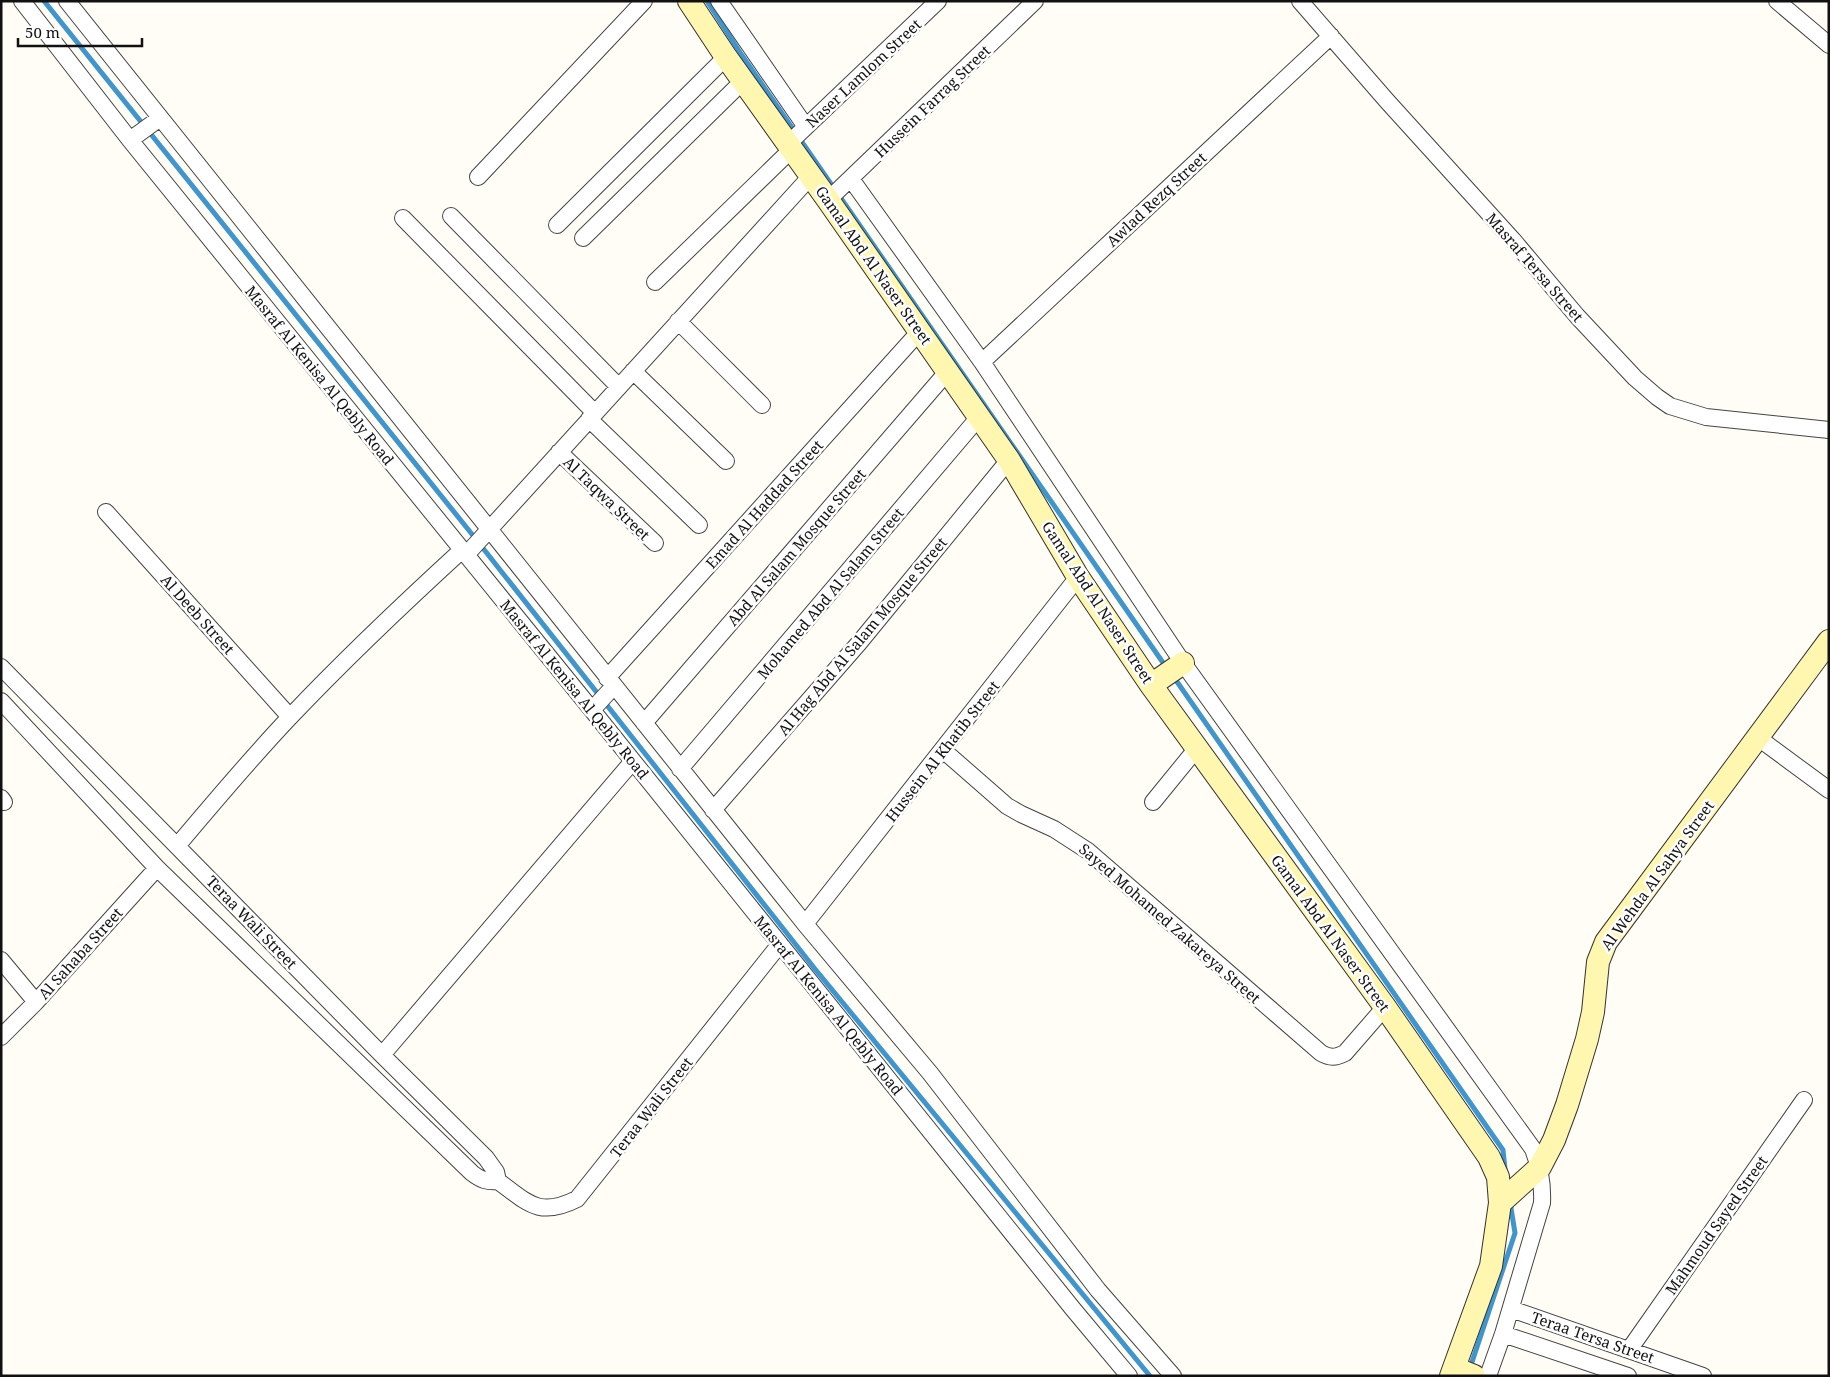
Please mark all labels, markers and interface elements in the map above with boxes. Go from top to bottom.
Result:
street label: Naser Lamlom Street [801,14,925,132]
scale bar [18,15,141,47]
text: 50 m [25,22,60,42]
street label: Hussein Farrag Street [870,40,994,162]
street label: Awlad Rezq Street [1102,147,1210,251]
street label: Gamal Abd Al Naser Street [811,182,937,348]
street label: Masraf Tersa Street [1482,208,1588,326]
street label: Masraf Al Kenisa Al Qebly Road [241,281,399,469]
street label: Emad Al Haddad Street [701,435,827,573]
street label: Al Taqwa Street [560,452,654,544]
street label: Abd Al Salam Mosque Street [722,464,870,630]
street label: Mohamed Abd Al Salam Street [752,503,908,683]
street label: Gamal Abd Al Naser Street [1038,517,1158,687]
street label: Al Hag Abd Al Salam Mosque Street [773,533,951,739]
street label: Al Deeb Street [157,570,239,658]
street label: Masraf Al Kenisa Al Qebly Road [496,595,654,783]
street label: Hussein Al Khatib Street [881,676,1003,826]
street label: Al Wehda Al Sahya Street [1596,796,1718,954]
street label: Sayed Mohamed Zakareya Street [1075,839,1265,1007]
street label: Gamal Abd Al Naser Street [1267,850,1395,1016]
street label: Teraa Wali Street [202,871,302,973]
street label: Al Sahaba Street [33,903,127,1003]
street label: Masraf Al Kenisa Al Qebly Road [750,911,908,1099]
street label: Teraa Wali Street [605,1053,697,1161]
street label: Mahmoud Sayed Street [1660,1152,1772,1298]
street label: Teraa Tersa Street [1529,1307,1657,1367]

